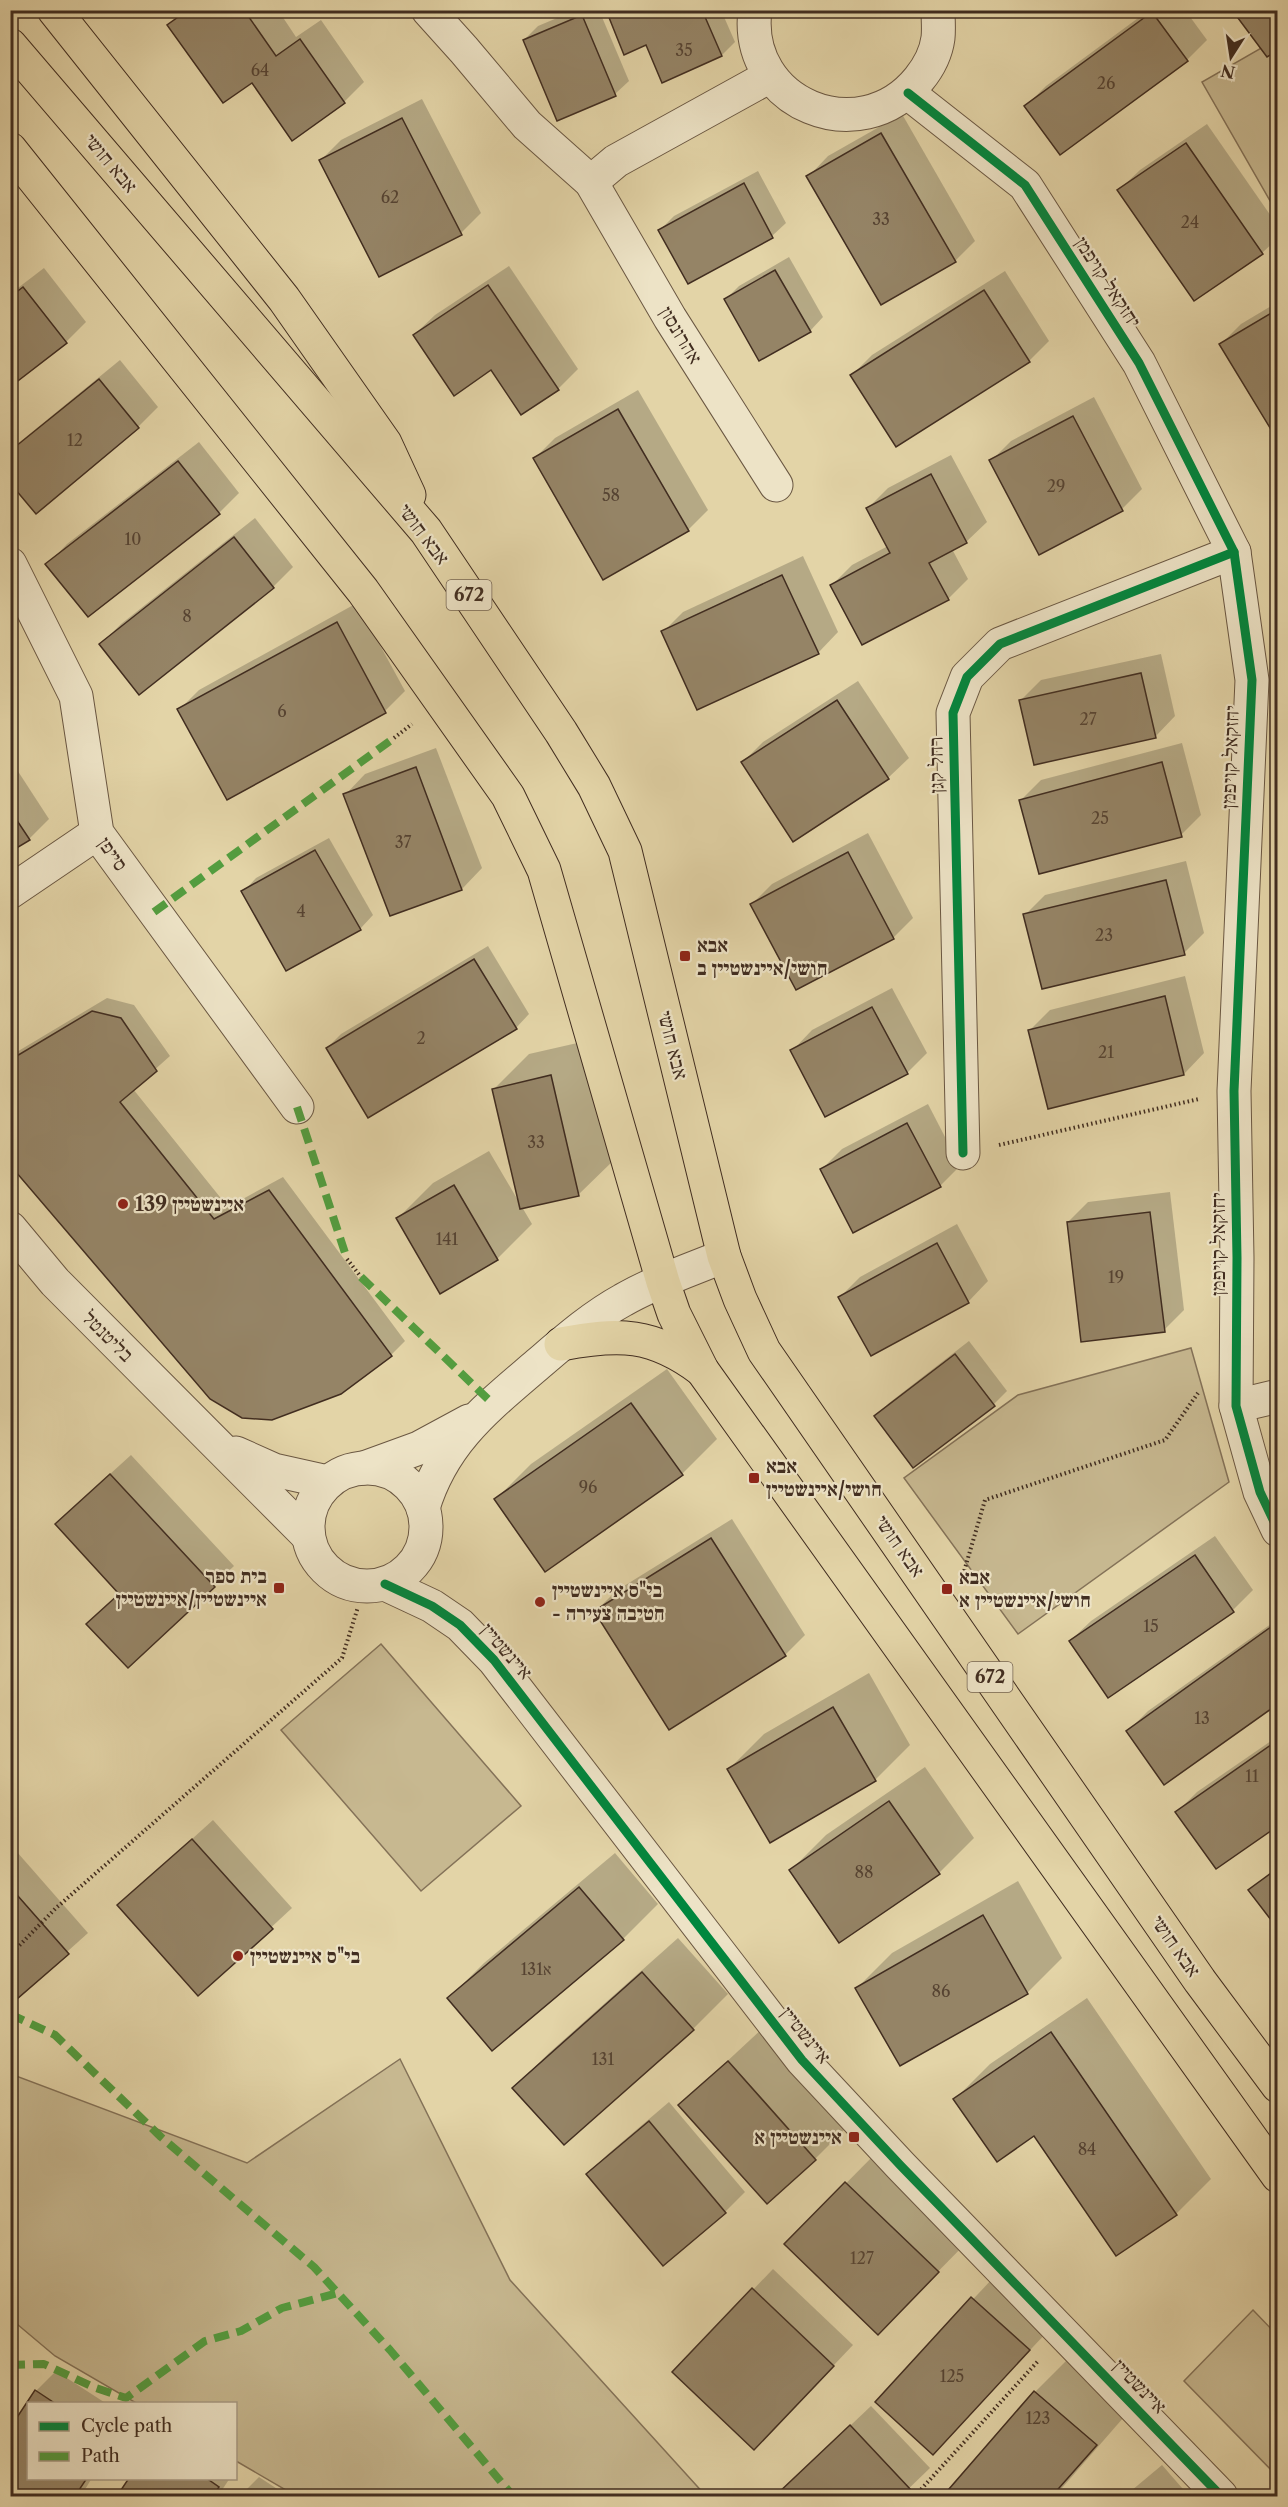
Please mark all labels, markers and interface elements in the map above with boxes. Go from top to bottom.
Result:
north arrow [1201,27,1261,87]
house number: 35 [675,40,693,60]
house number: 64 [251,60,269,80]
text: N [1219,60,1237,83]
house number: 26 [1097,73,1115,93]
street label: אבא חושי [79,128,143,198]
house number: 62 [381,187,399,207]
house number: 33 [872,209,890,229]
house number: 24 [1181,212,1199,232]
street label: יחזקאל קויפמן [1070,232,1146,332]
street label: אהרונסון [655,302,707,368]
house number: 12 [67,430,83,450]
house number: 29 [1047,476,1065,496]
house number: 58 [602,485,620,505]
street label: אבא חושי [393,499,455,569]
house number: 10 [125,529,141,549]
road number: 672 [446,580,492,610]
house number: 8 [182,606,192,626]
house number: 6 [277,701,287,721]
street label: יחזקאל קויפמן [1216,705,1244,809]
house number: 27 [1079,709,1097,729]
street label: רחל קגן [924,736,948,794]
house number: 25 [1091,808,1109,828]
street label: סייפן [93,832,133,876]
house number: 37 [395,832,411,852]
house number: 4 [296,901,306,921]
house number: 23 [1095,925,1113,945]
place label: אבא חושי/איינשטיין ב [697,933,827,980]
marker: אבא חושי/איינשטיין ב [678,949,692,963]
street label: אבא חושי [653,1008,693,1082]
house number: 2 [416,1028,426,1048]
house number: 21 [1098,1042,1114,1062]
house number: 33 [527,1132,545,1152]
place label: איינשטיין 139 [135,1192,244,1216]
street label: יחזקאל קויפמן [1206,1192,1230,1296]
marker: איינשטיין 139 [116,1197,130,1211]
house number: 141 [436,1229,459,1249]
house number: 19 [1108,1267,1124,1287]
street label: בליטנטל [77,1305,139,1367]
place label: אבא חושי/איינשטיין [766,1454,882,1501]
marker: אבא חושי/איינשטיין [747,1471,761,1485]
house number: 96 [579,1477,597,1497]
street label: אבא חושי [870,1510,930,1582]
place label: בית ספר איינשטיין/איינשטיין [116,1564,267,1611]
place label: אבא חושי/איינשטיין א [959,1565,1091,1612]
place label: בי"ס איינשטיין - חטיבה צעירה [552,1578,665,1625]
marker: בית ספר איינשטיין/איינשטיין [272,1581,286,1595]
marker: אבא חושי/איינשטיין א [940,1582,954,1596]
marker: בי"ס איינשטיין - חטיבה צעירה [533,1595,547,1609]
house number: 15 [1143,1616,1159,1636]
street label: איינשטיין [476,1618,538,1684]
road number: 672 [968,1662,1012,1692]
house number: 13 [1194,1708,1210,1728]
house number: 11 [1245,1766,1259,1786]
house number: 88 [855,1862,873,1882]
street label: אבא חושי [1146,1910,1206,1982]
place label: בי"ס איינשטיין [250,1944,360,1968]
marker: בי"ס איינשטיין [231,1949,245,1963]
house number: 131א [521,1959,551,1979]
house number: 86 [932,1981,950,2001]
street label: איינשטיין [776,2002,836,2068]
house number: 131 [592,2049,614,2069]
place label: איינשטיין א [754,2125,842,2149]
marker: איינשטיין א [847,2130,861,2144]
house number: 84 [1078,2139,1096,2159]
house number: 127 [850,2248,874,2268]
street label: איינשטיין [1108,2354,1172,2418]
house number: 125 [940,2366,964,2386]
legend [27,2402,237,2480]
house number: 123 [1026,2408,1050,2428]
text: Cycle path [81,2415,172,2437]
text: Path [81,2445,120,2467]

